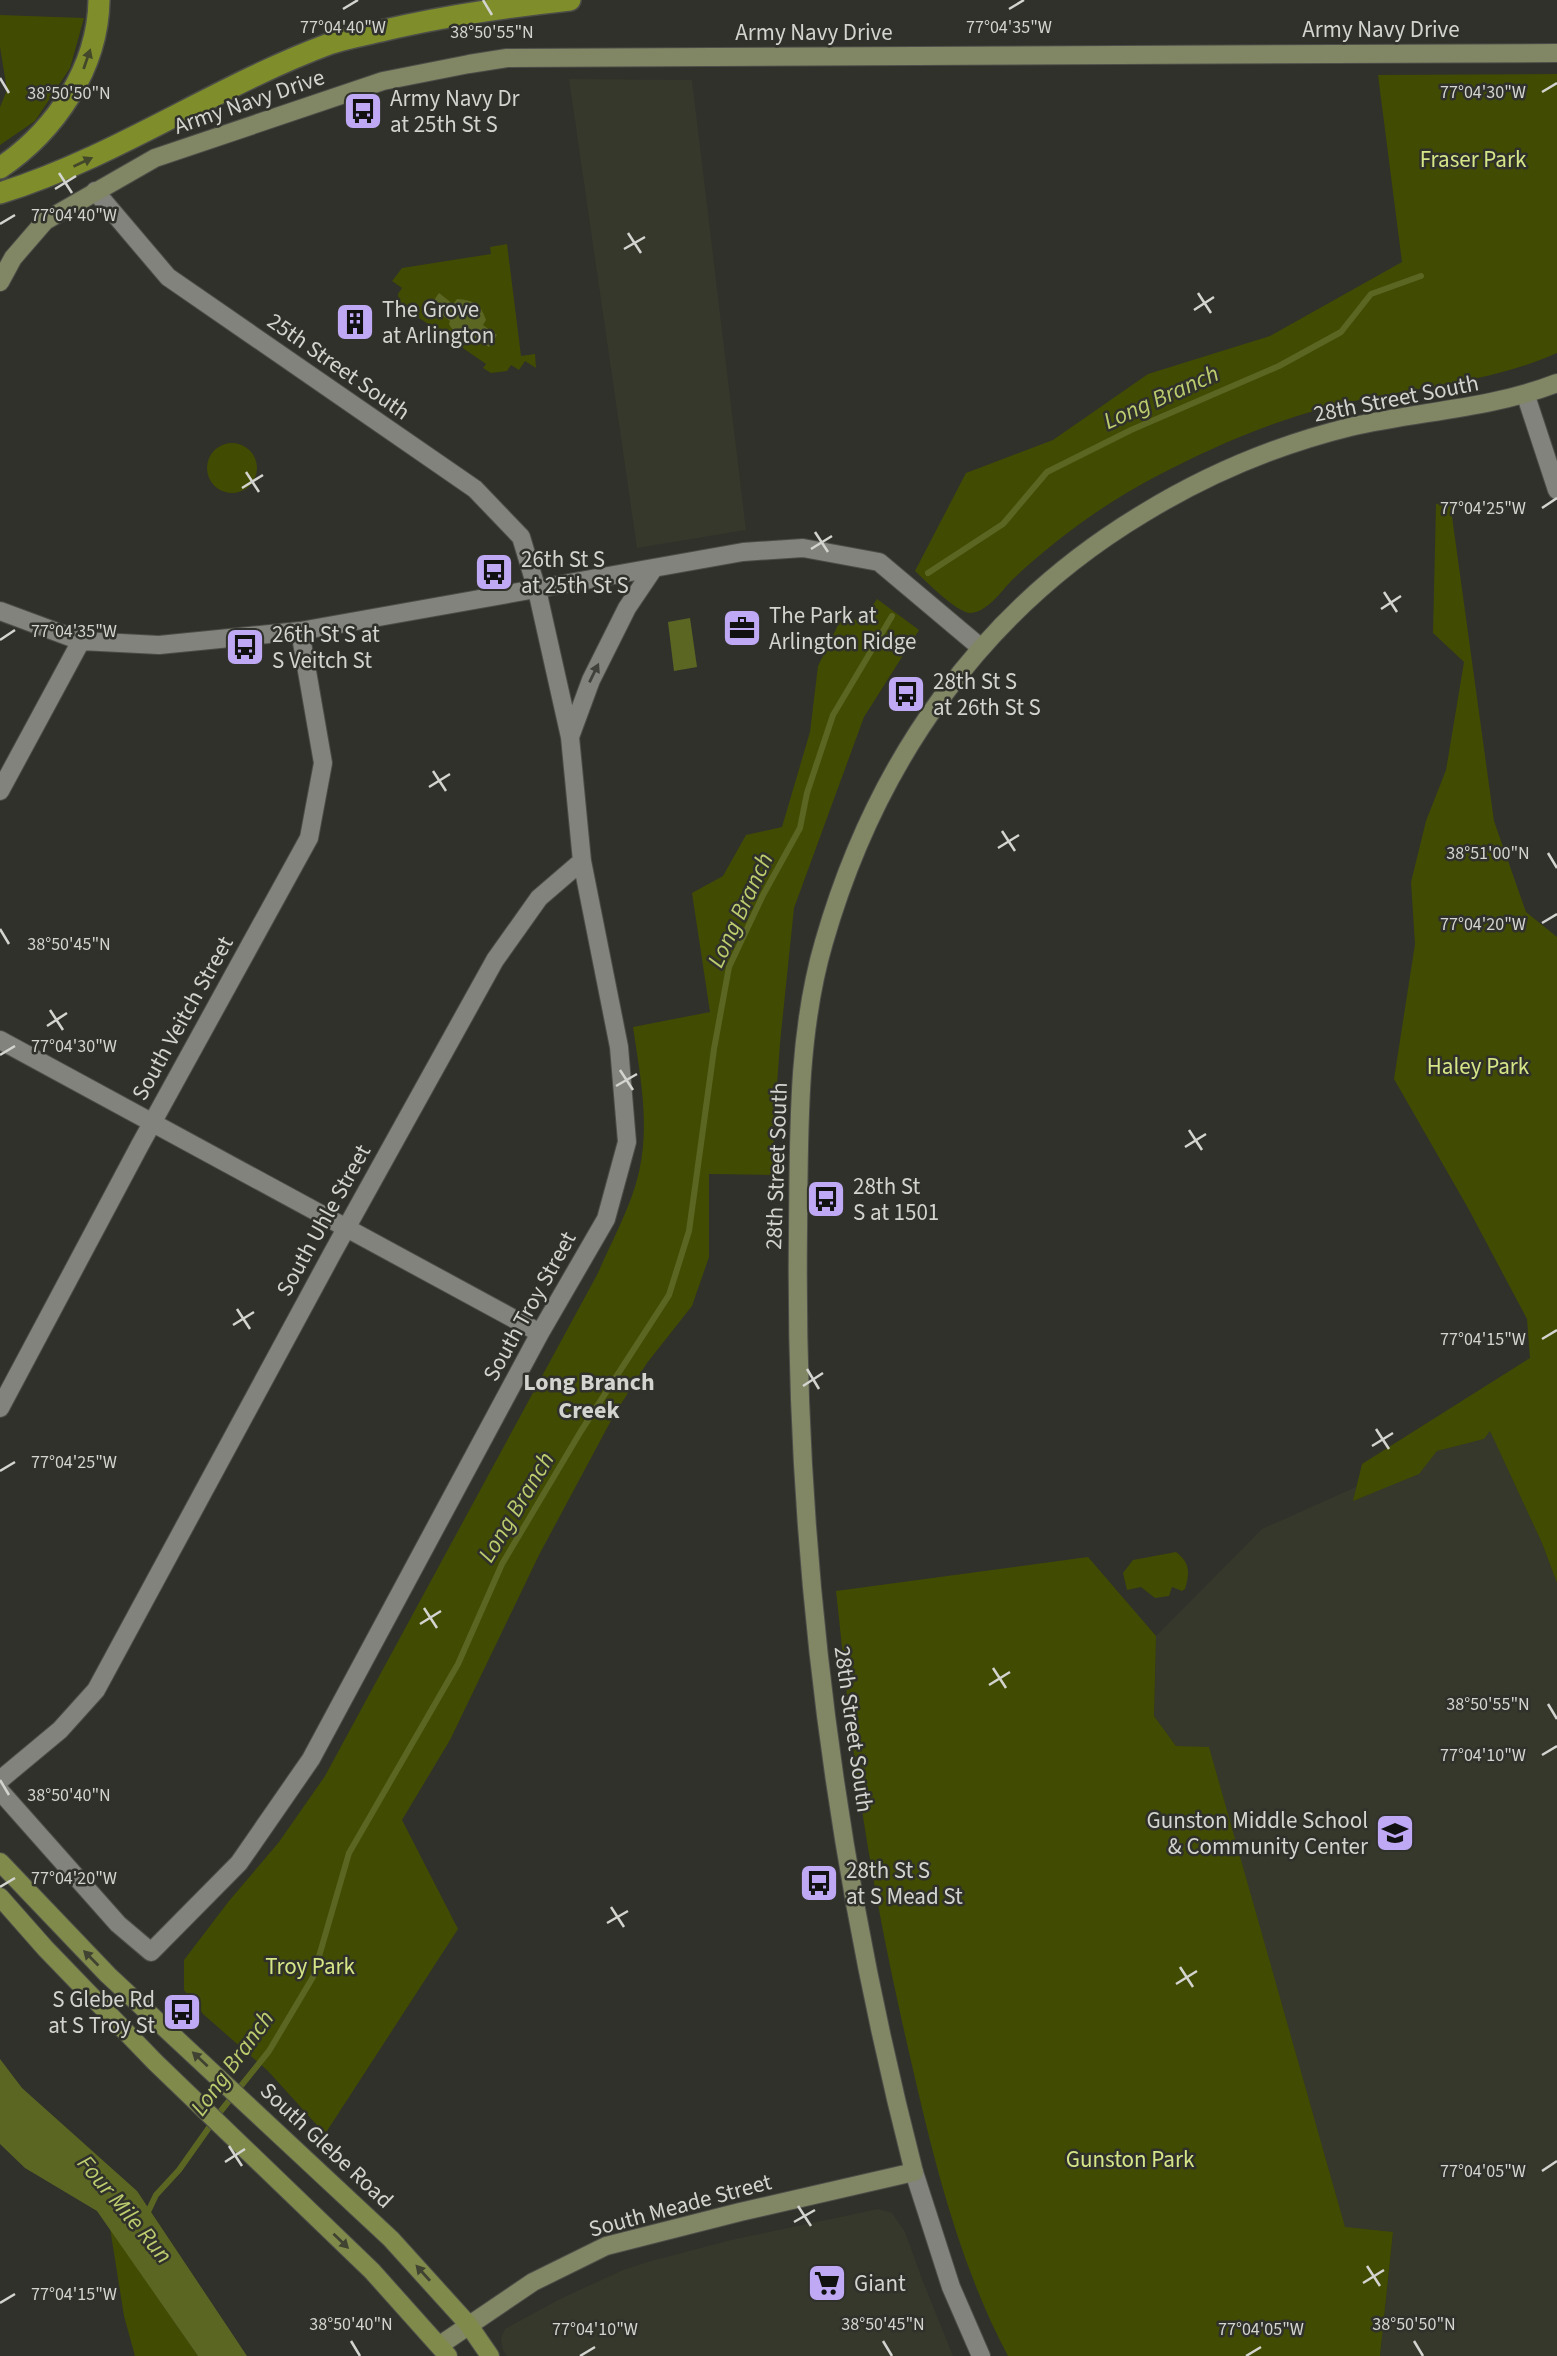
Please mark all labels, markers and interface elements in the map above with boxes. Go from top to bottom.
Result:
street label: Army Navy Drive [1302,13,1460,46]
text: 77°04'40"W [300,15,386,40]
text: 77°04'35"W [966,15,1052,40]
street label: Army Navy Drive [735,16,893,49]
text: 38°50'55"N [450,20,534,45]
one-way arrow [82,49,93,70]
street label: Army Navy Drive [169,60,329,143]
text: 77°04'30"W [1440,80,1526,105]
text: 38°50'50"N [27,81,111,106]
place label: Army Navy Dr at 25th St S [390,82,521,141]
bus stop icon: Army Navy Dr at 25th St S [342,90,384,132]
park label: Fraser Park [1420,143,1527,176]
one-way arrow [73,156,93,168]
text: 77°04'40"W [31,203,117,228]
place label: The Grove at Arlington [382,293,494,352]
building icon: The Grove at Arlington [334,301,376,343]
street label: 25th Street South [261,305,417,428]
water label: Long Branch [1098,356,1225,439]
street label: 28th Street South [1311,366,1481,431]
text: 77°04'25"W [1440,496,1526,521]
place label: 26th St S at 25th St S [521,543,629,602]
bus stop icon: 26th St S at 25th St S [473,551,515,593]
place label: The Park at Arlington Ridge [769,599,916,658]
office icon: The Park at Arlington Ridge [721,607,763,649]
place label: 26th St S at S Veitch St [272,618,380,677]
text: 77°04'35"W [31,619,117,644]
bus stop icon: 26th St S at S Veitch St [224,626,266,668]
one-way arrow [589,663,600,683]
place label: 28th St S at 26th St S [933,665,1041,724]
bus stop icon: 28th St S at 26th St S [885,673,927,715]
text: 38°51'00"N [1446,841,1530,866]
water label: Long Branch [699,847,782,973]
text: 77°04'20"W [1440,912,1526,937]
street label: South Veitch Street [124,930,241,1106]
text: 38°50'45"N [27,932,111,957]
text: 77°04'30"W [31,1034,117,1059]
park label: Haley Park [1427,1050,1530,1083]
street label: 28th Street South [757,1082,796,1250]
street label: South Uhle Street [268,1138,379,1302]
place label: 28th St S at 1501 [853,1170,939,1229]
bus stop icon: 28th St S at 1501 [805,1178,847,1220]
street label: South Troy Street [475,1225,584,1387]
text: 77°04'15"W [1440,1327,1526,1352]
district label: Long Branch Creek [523,1365,655,1428]
water label: Long Branch [470,1445,563,1569]
text: 77°04'25"W [31,1450,117,1475]
street label: 28th Street South [826,1644,882,1814]
text: 38°50'55"N [1446,1692,1530,1717]
text: 77°04'10"W [1440,1743,1526,1768]
text: 38°50'40"N [27,1783,111,1808]
place label: Gunston Middle School & Community Center [1147,1804,1369,1863]
school or university icon: Gunston Middle School & Community Center [1374,1812,1416,1854]
place label: 28th St S at S Mead St [846,1854,963,1913]
bus stop icon: 28th St S at S Mead St [798,1862,840,1904]
text: 77°04'20"W [31,1866,117,1891]
one-way arrow [82,1949,99,1966]
park label: Troy Park [265,1950,355,1983]
place label: S Glebe Rd at S Troy St [48,1983,155,2042]
bus stop icon: S Glebe Rd at S Troy St [161,1991,203,2033]
water label: Long Branch [182,2003,283,2123]
one-way arrow [191,2050,208,2067]
street label: South Glebe Road [253,2075,401,2216]
park label: Gunston Park [1066,2143,1195,2176]
water label: Four Mile Run [69,2147,181,2271]
text: 77°04'05"W [1440,2159,1526,2184]
street label: South Meade Street [585,2165,775,2246]
one-way arrow [332,2232,349,2248]
supermarket icon: Giant [806,2262,848,2304]
one-way arrow [415,2265,431,2282]
place label: Giant [854,2267,906,2300]
text: 77°04'15"W [31,2282,117,2307]
text: 38°50'40"N [309,2312,393,2337]
text: 38°50'45"N [841,2312,925,2337]
text: 38°50'50"N [1372,2312,1456,2337]
text: 77°04'10"W [552,2317,638,2342]
text: 77°04'05"W [1218,2317,1304,2342]

